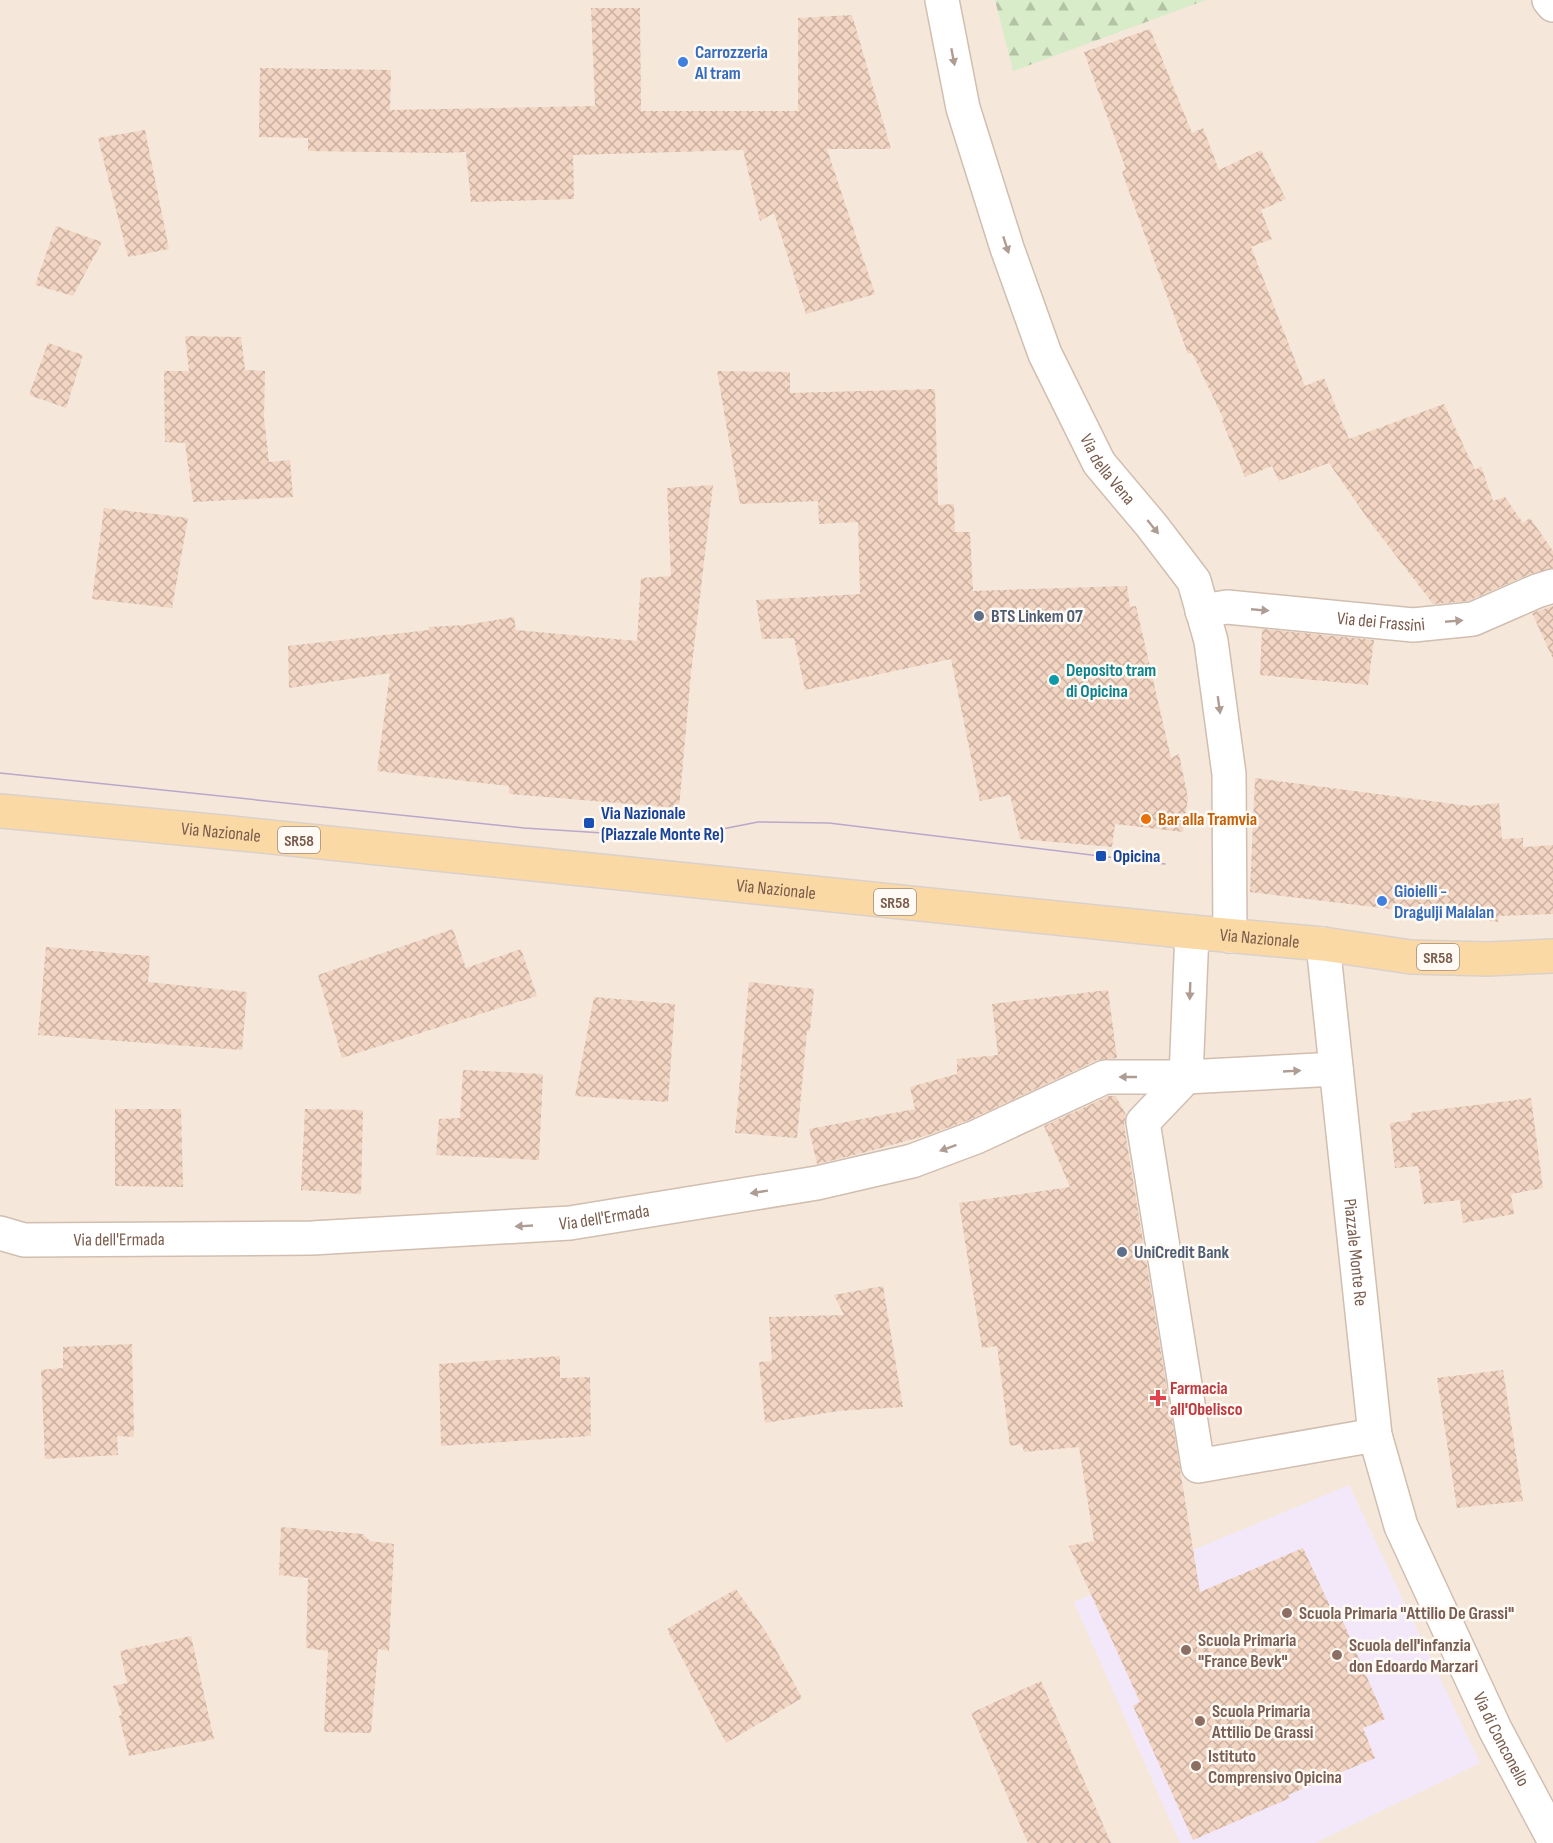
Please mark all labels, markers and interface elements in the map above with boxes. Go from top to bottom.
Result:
place label: Carrozzeria Al tram [694,42,768,84]
one-way arrow [949,48,958,67]
marker: Carrozzeria Al tram [676,55,690,69]
one-way arrow [1002,236,1012,254]
street label: Via della Vena [1075,431,1140,509]
one-way arrow [1146,519,1159,535]
one-way arrow [1251,605,1270,615]
place label: BTS Linkem 07 [991,606,1083,627]
street label: Via dei Frassini [1336,608,1426,636]
marker: BTS Linkem 07 [972,609,986,623]
one-way arrow [1445,616,1464,626]
place label: Deposito tram di Opicina [1066,660,1156,702]
marker: Deposito tram di Opicina [1047,673,1061,687]
one-way arrow [1215,696,1224,715]
place label: Via Nazionale (Piazzale Monte Re) [601,803,724,845]
place label: Bar alla Tramvia [1158,809,1257,830]
marker: Bar alla Tramvia [1139,812,1153,826]
marker: Via Nazionale (Piazzale Monte Re) [582,816,596,830]
street label: Via Nazionale [180,818,262,847]
road number: SR58 [278,827,320,853]
place label: Opicina [1113,846,1160,867]
marker: Opicina [1094,849,1108,863]
street label: Via Nazionale [735,875,817,904]
place label: Gioielli - Dragulji Malalan [1394,881,1494,923]
road number: SR58 [874,889,916,915]
marker: Gioielli - Dragulji Malalan [1375,894,1389,908]
street label: Via Nazionale [1219,925,1300,953]
road number: SR58 [1417,944,1459,970]
one-way arrow [1185,981,1194,1000]
one-way arrow [1282,1067,1301,1076]
one-way arrow [1118,1072,1137,1082]
one-way arrow [939,1143,957,1153]
one-way arrow [749,1188,768,1197]
street label: Piazzale Monte Re [1339,1197,1371,1307]
street label: Via dell'Ermada [558,1200,651,1235]
one-way arrow [515,1221,534,1230]
street label: Via dell'Ermada [73,1229,165,1251]
place label: UniCredit Bank [1134,1242,1230,1263]
marker: UniCredit Bank [1115,1245,1129,1259]
place label: Farmacia all'Obelisco [1170,1378,1243,1420]
marker: Farmacia all'Obelisco [1151,1391,1165,1405]
place label: Scuola Primaria "Attilio De Grassi" [1299,1603,1514,1624]
marker: Scuola Primaria "Attilio De Grassi" [1280,1606,1294,1620]
place label: Scuola Primaria "France Bevk" [1198,1630,1296,1672]
place label: Scuola dell'infanzia don Edoardo Marzari [1349,1635,1478,1677]
marker: Scuola Primaria "France Bevk" [1179,1643,1193,1657]
marker: Scuola dell'infanzia don Edoardo Marzari [1330,1648,1344,1662]
street label: Via di Conconello [1468,1689,1534,1790]
place label: Scuola Primaria Attilio De Grassi [1211,1701,1313,1743]
marker: Scuola Primaria Attilio De Grassi [1193,1714,1207,1728]
place label: Istituto Comprensivo Opicina [1208,1746,1342,1788]
marker: Istituto Comprensivo Opicina [1189,1759,1203,1773]

